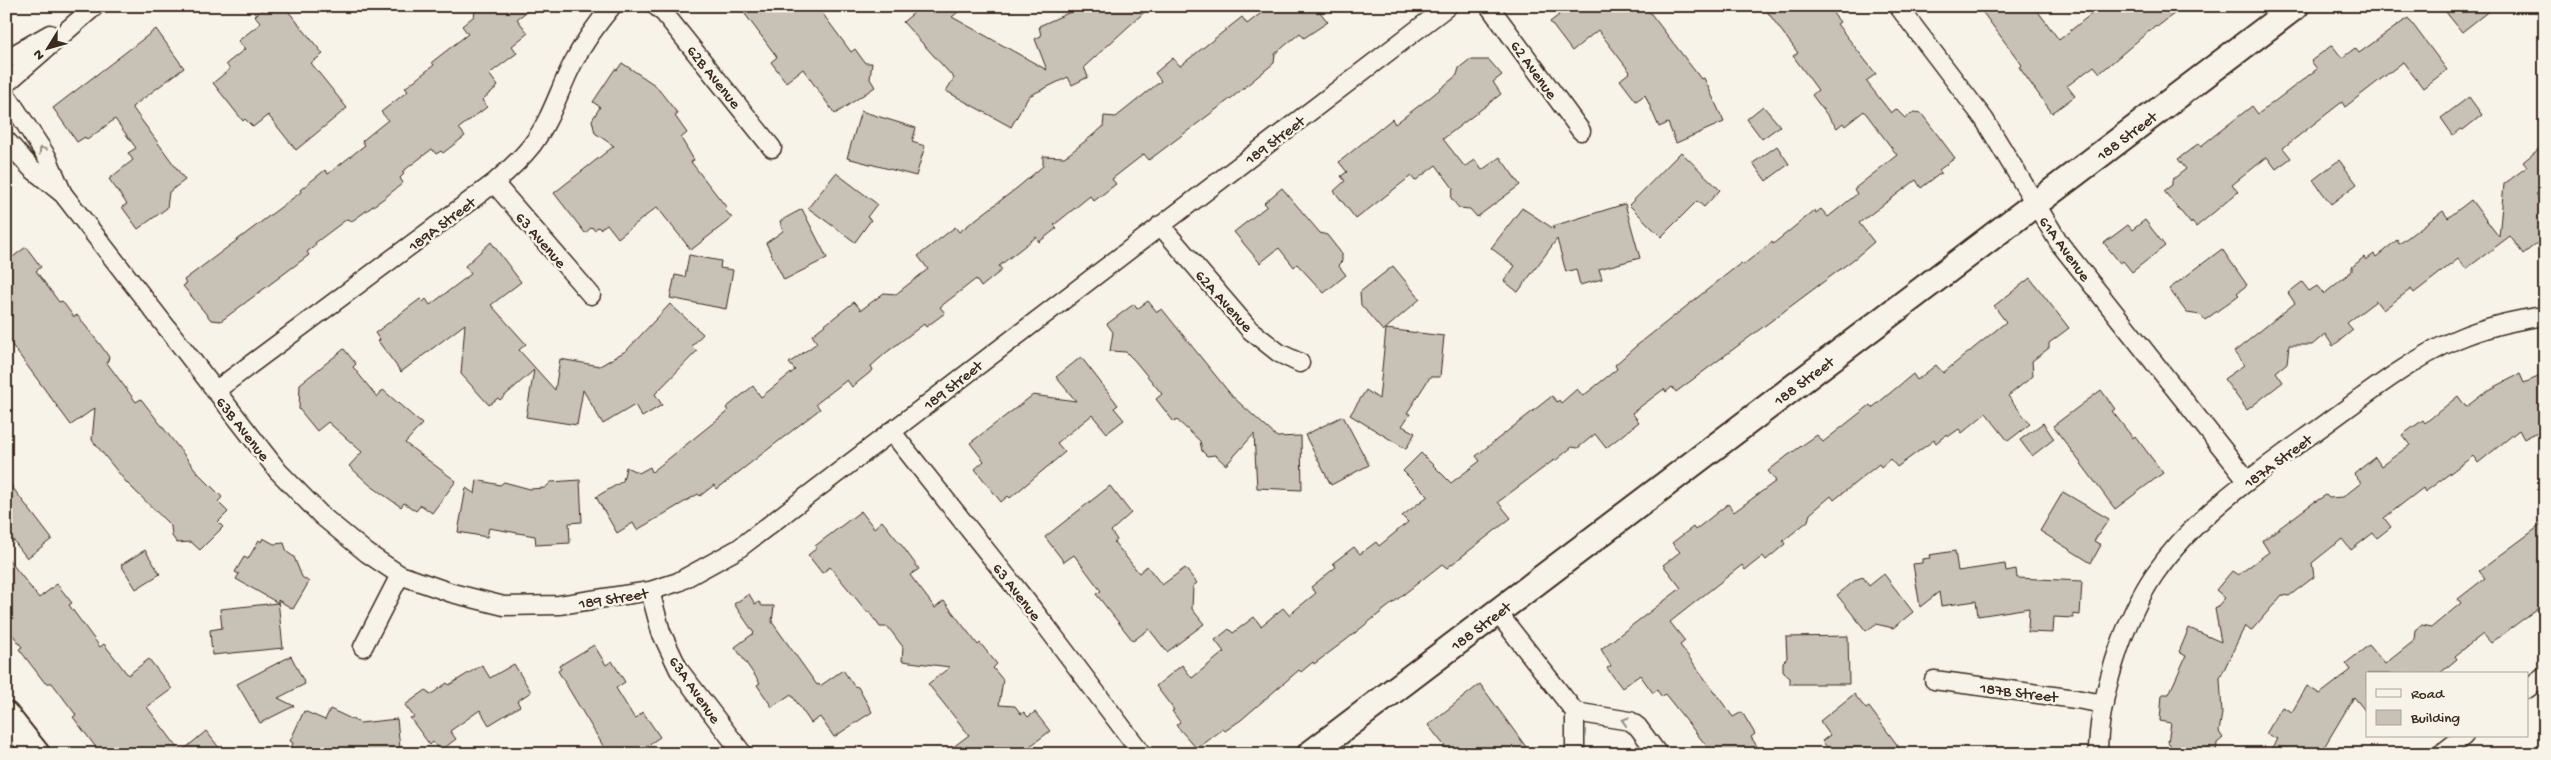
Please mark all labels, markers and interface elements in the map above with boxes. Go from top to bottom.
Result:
north arrow [22,22,72,72]
street label: 62 Avenue [1505,38,1560,105]
street label: 62B Avenue [681,43,744,114]
text: N [30,46,49,63]
street label: 188 Street [2093,108,2163,167]
street label: 189 Street [1242,112,1311,171]
one-way arrow [39,147,48,156]
street label: 189A Street [405,194,482,258]
street label: 63 Avenue [510,209,569,274]
street label: 61A Avenue [2033,214,2094,287]
street label: 62A Avenue [1189,267,1256,338]
street label: 188 Street [1770,353,1840,412]
street label: 189 Street [920,357,989,416]
street label: 63B Avenue [210,394,273,467]
street label: 187A Street [2241,431,2318,494]
street label: 63 Avenue [987,560,1044,627]
street label: 189 Street [577,585,651,615]
street label: 188 Street [1447,598,1517,657]
street label: 63A Avenue [663,654,724,729]
legend [2366,672,2528,738]
street label: 187B Street [1978,680,2060,709]
text: Road [2411,686,2445,704]
text: Building [2410,710,2460,728]
one-way arrow [1621,716,1629,726]

